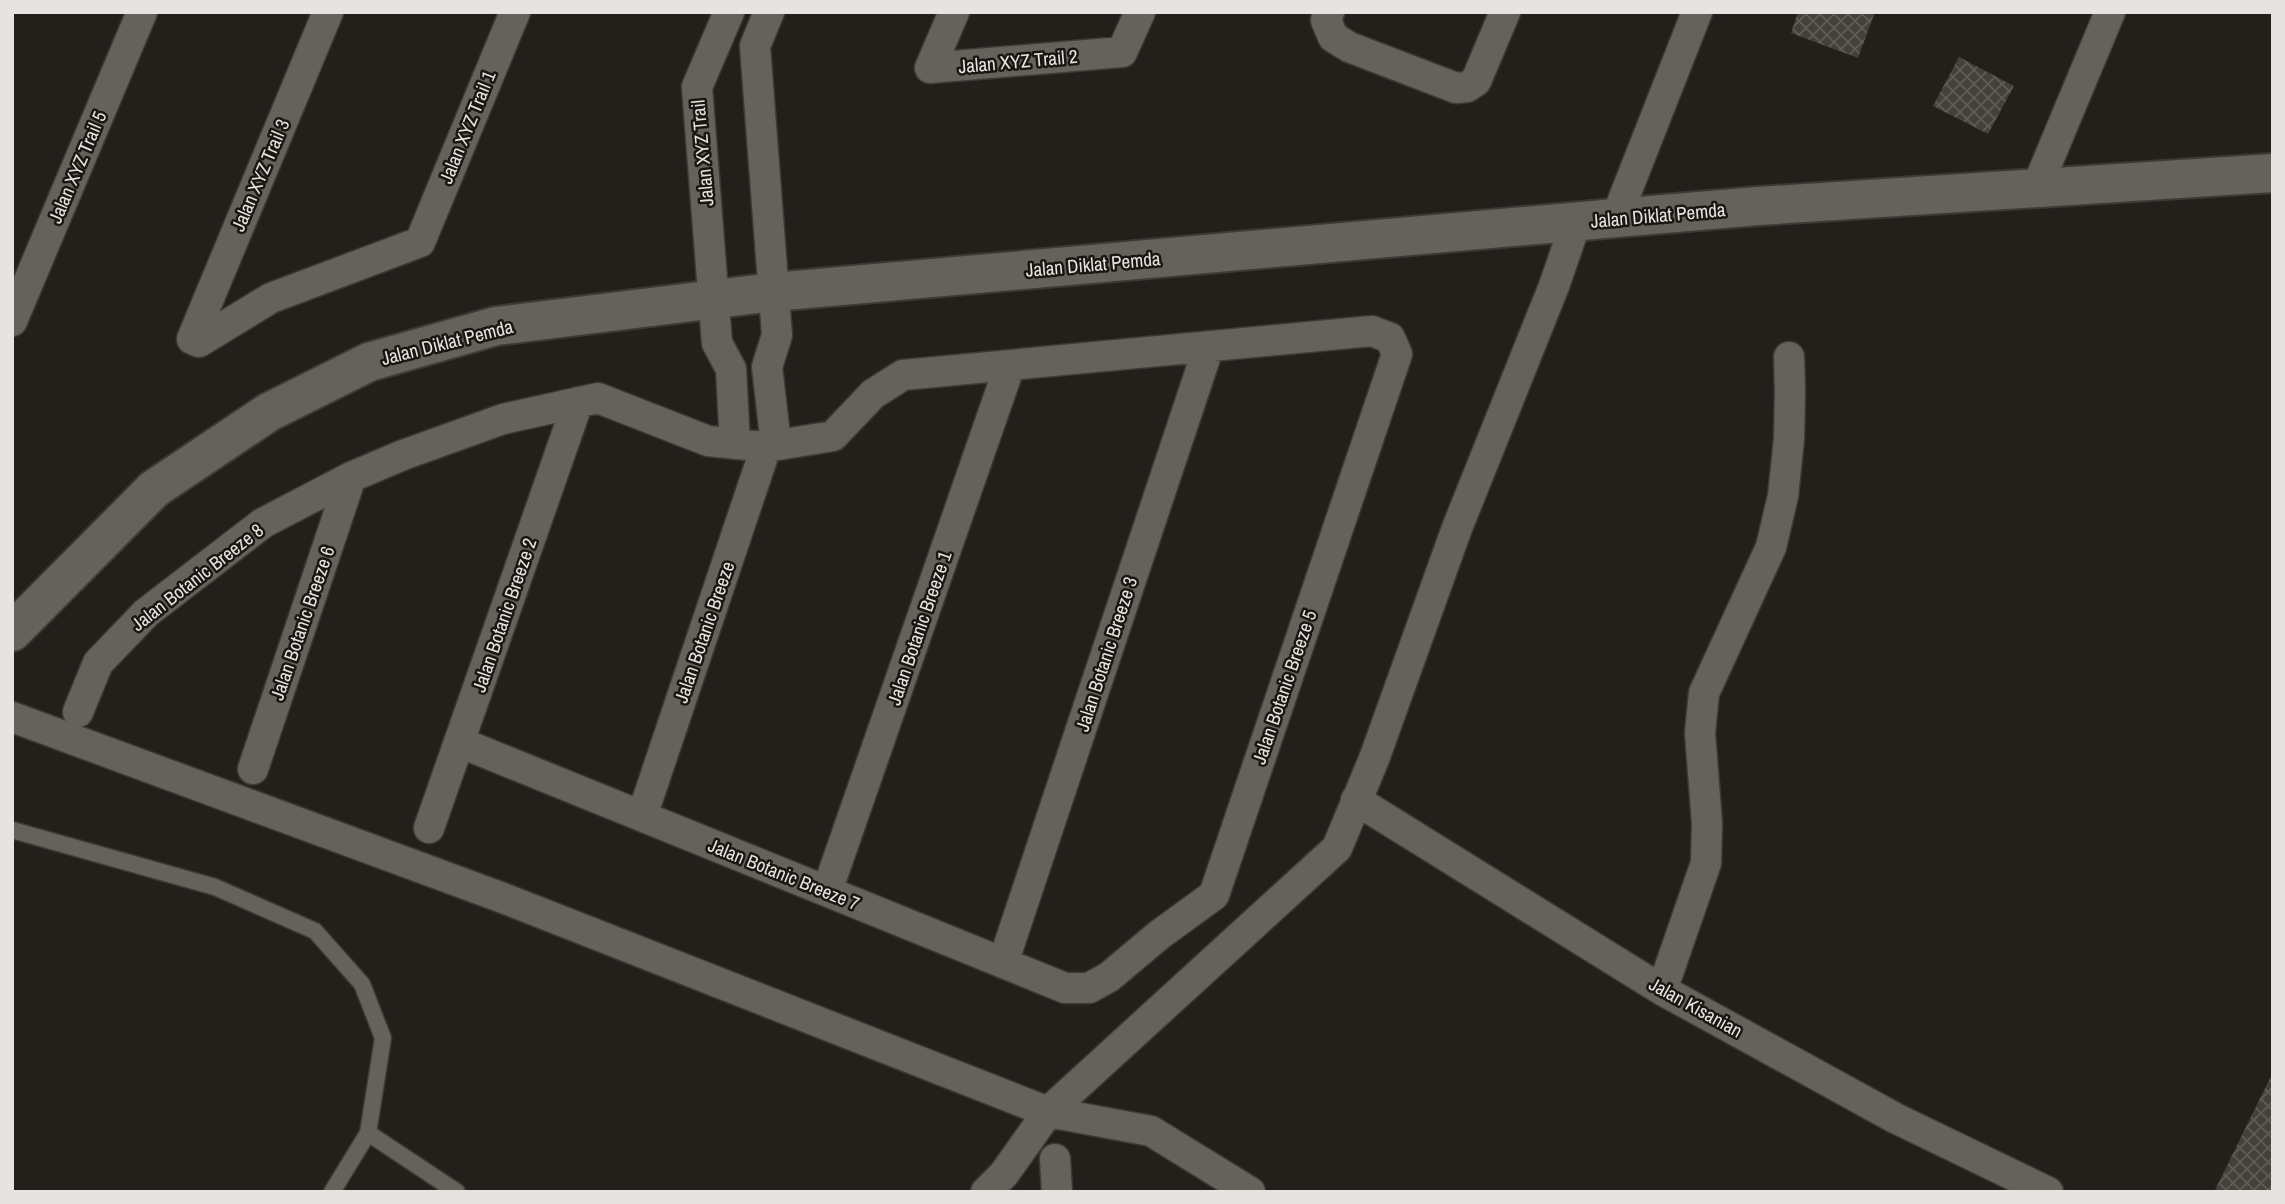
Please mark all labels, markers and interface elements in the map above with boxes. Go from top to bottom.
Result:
street label: Jalan XYZ Trail 2 [957,43,1079,79]
street label: Jalan XYZ Trail 1 [433,66,502,187]
street label: Jalan XYZ Trail [684,99,720,207]
street label: Jalan XYZ Trail 5 [42,107,112,227]
street label: Jalan XYZ Trail 3 [225,115,295,235]
street label: Jalan Diklat Pemda [1590,196,1727,234]
street label: Jalan Diklat Pemda [1025,245,1162,283]
street label: Jalan Diklat Pemda [378,313,516,371]
street label: Jalan Botanic Breeze 8 [126,517,268,637]
street label: Jalan Botanic Breeze 2 [465,535,543,695]
street label: Jalan Botanic Breeze 6 [263,543,341,703]
street label: Jalan Botanic Breeze 1 [880,547,958,708]
street label: Jalan Botanic Breeze [668,558,740,706]
street label: Jalan Botanic Breeze 3 [1069,573,1143,735]
street label: Jalan Botanic Breeze 5 [1245,606,1323,767]
street label: Jalan Botanic Breeze 7 [704,832,864,916]
street label: Jalan Kisanian [1645,971,1747,1043]

